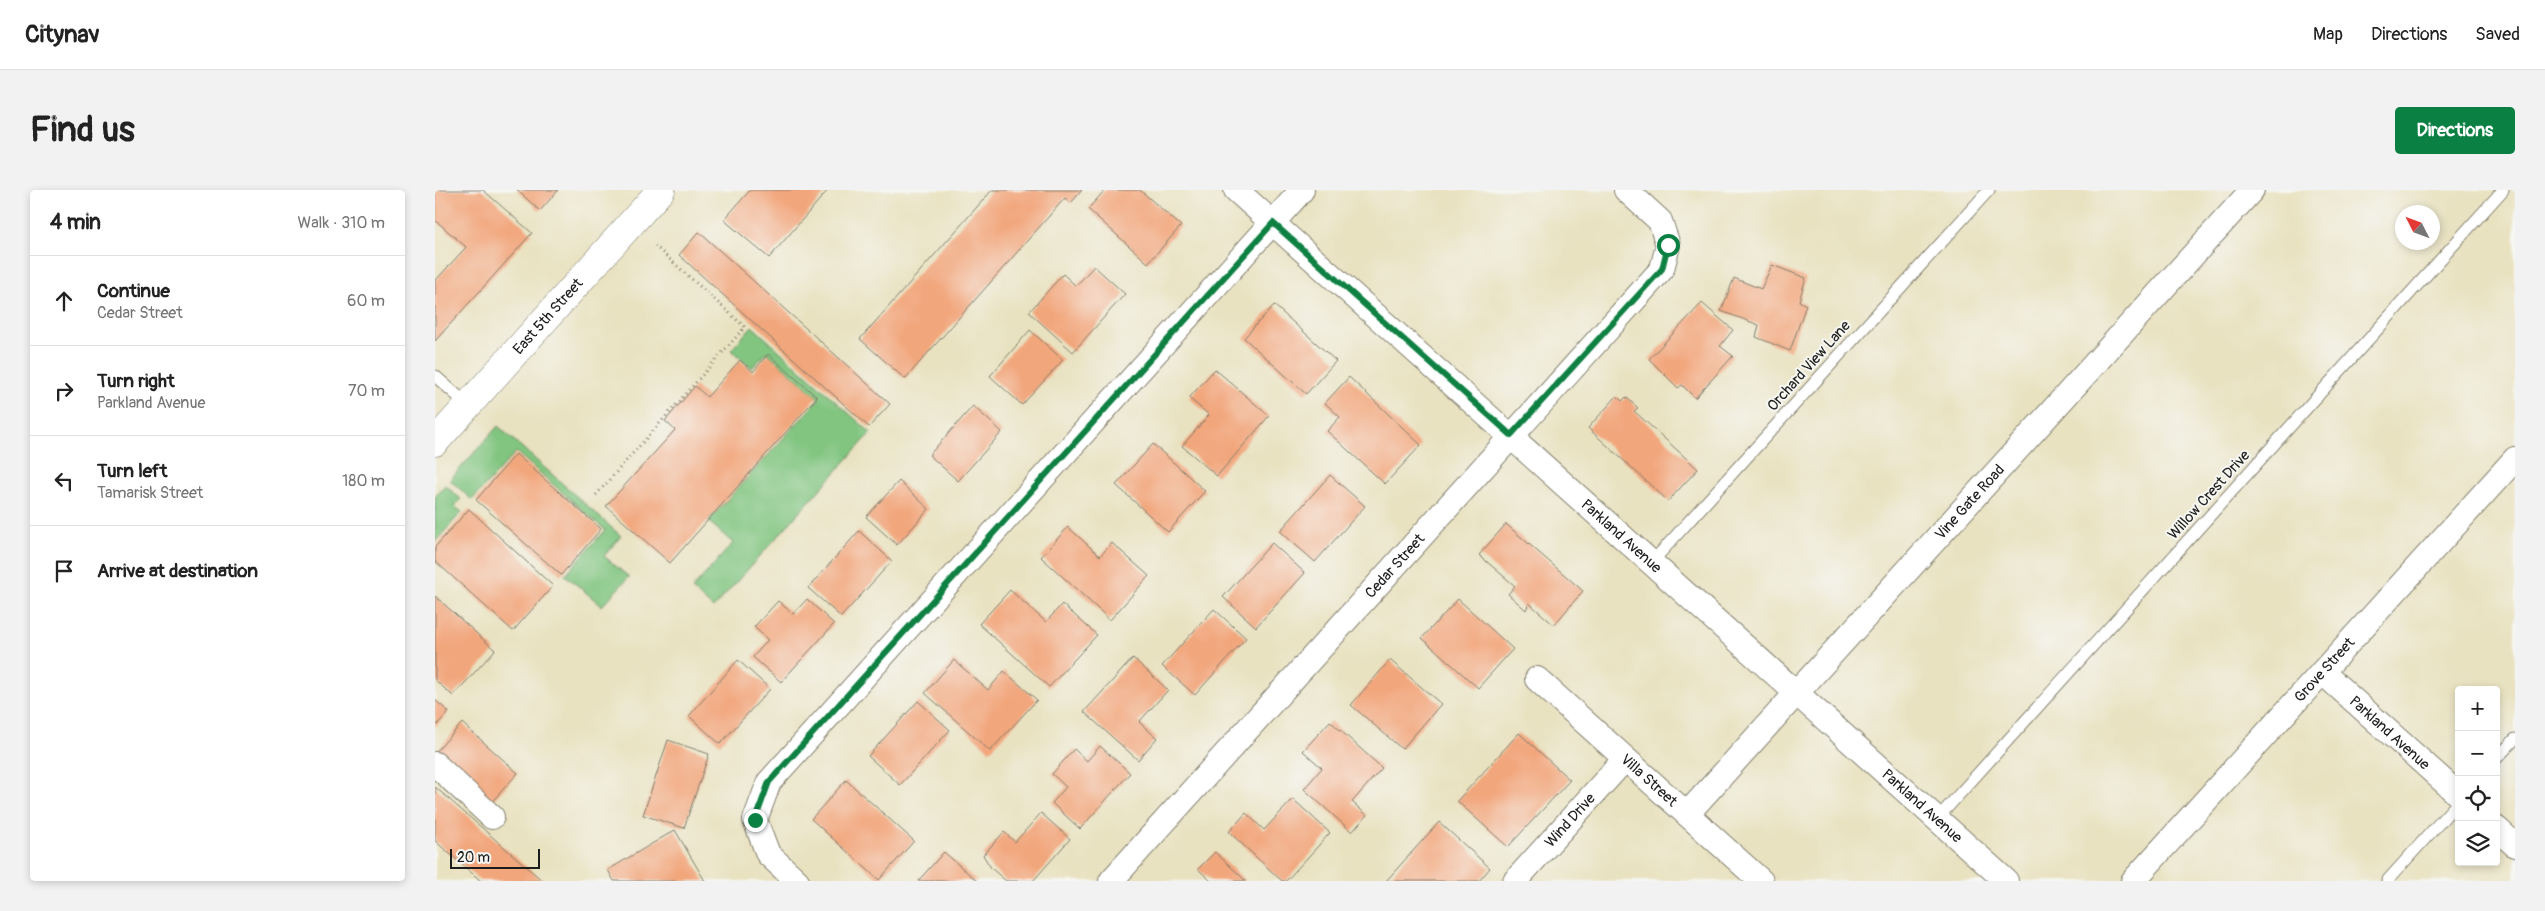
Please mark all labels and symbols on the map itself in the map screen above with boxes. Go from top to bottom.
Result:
north arrow [2395,205,2440,250]
route start [1657,234,1680,257]
street label: East 5th Street [509,273,588,358]
street label: Orchard View Lane [1763,316,1855,415]
street label: Willow Crest Drive [2164,446,2254,544]
street label: Vine Gate Road [1931,460,2008,544]
street label: Parkland Avenue [1577,495,1666,577]
street label: Cedar Street [1361,529,1429,602]
street label: Grove Street [2290,633,2359,706]
street label: Parkland Avenue [2346,692,2434,774]
street label: Villa Street [1617,750,1682,811]
street label: Parkland Avenue [1878,765,1967,847]
street label: Wind Drive [1541,789,1600,851]
route end [744,809,767,832]
scale bar [450,846,540,869]

